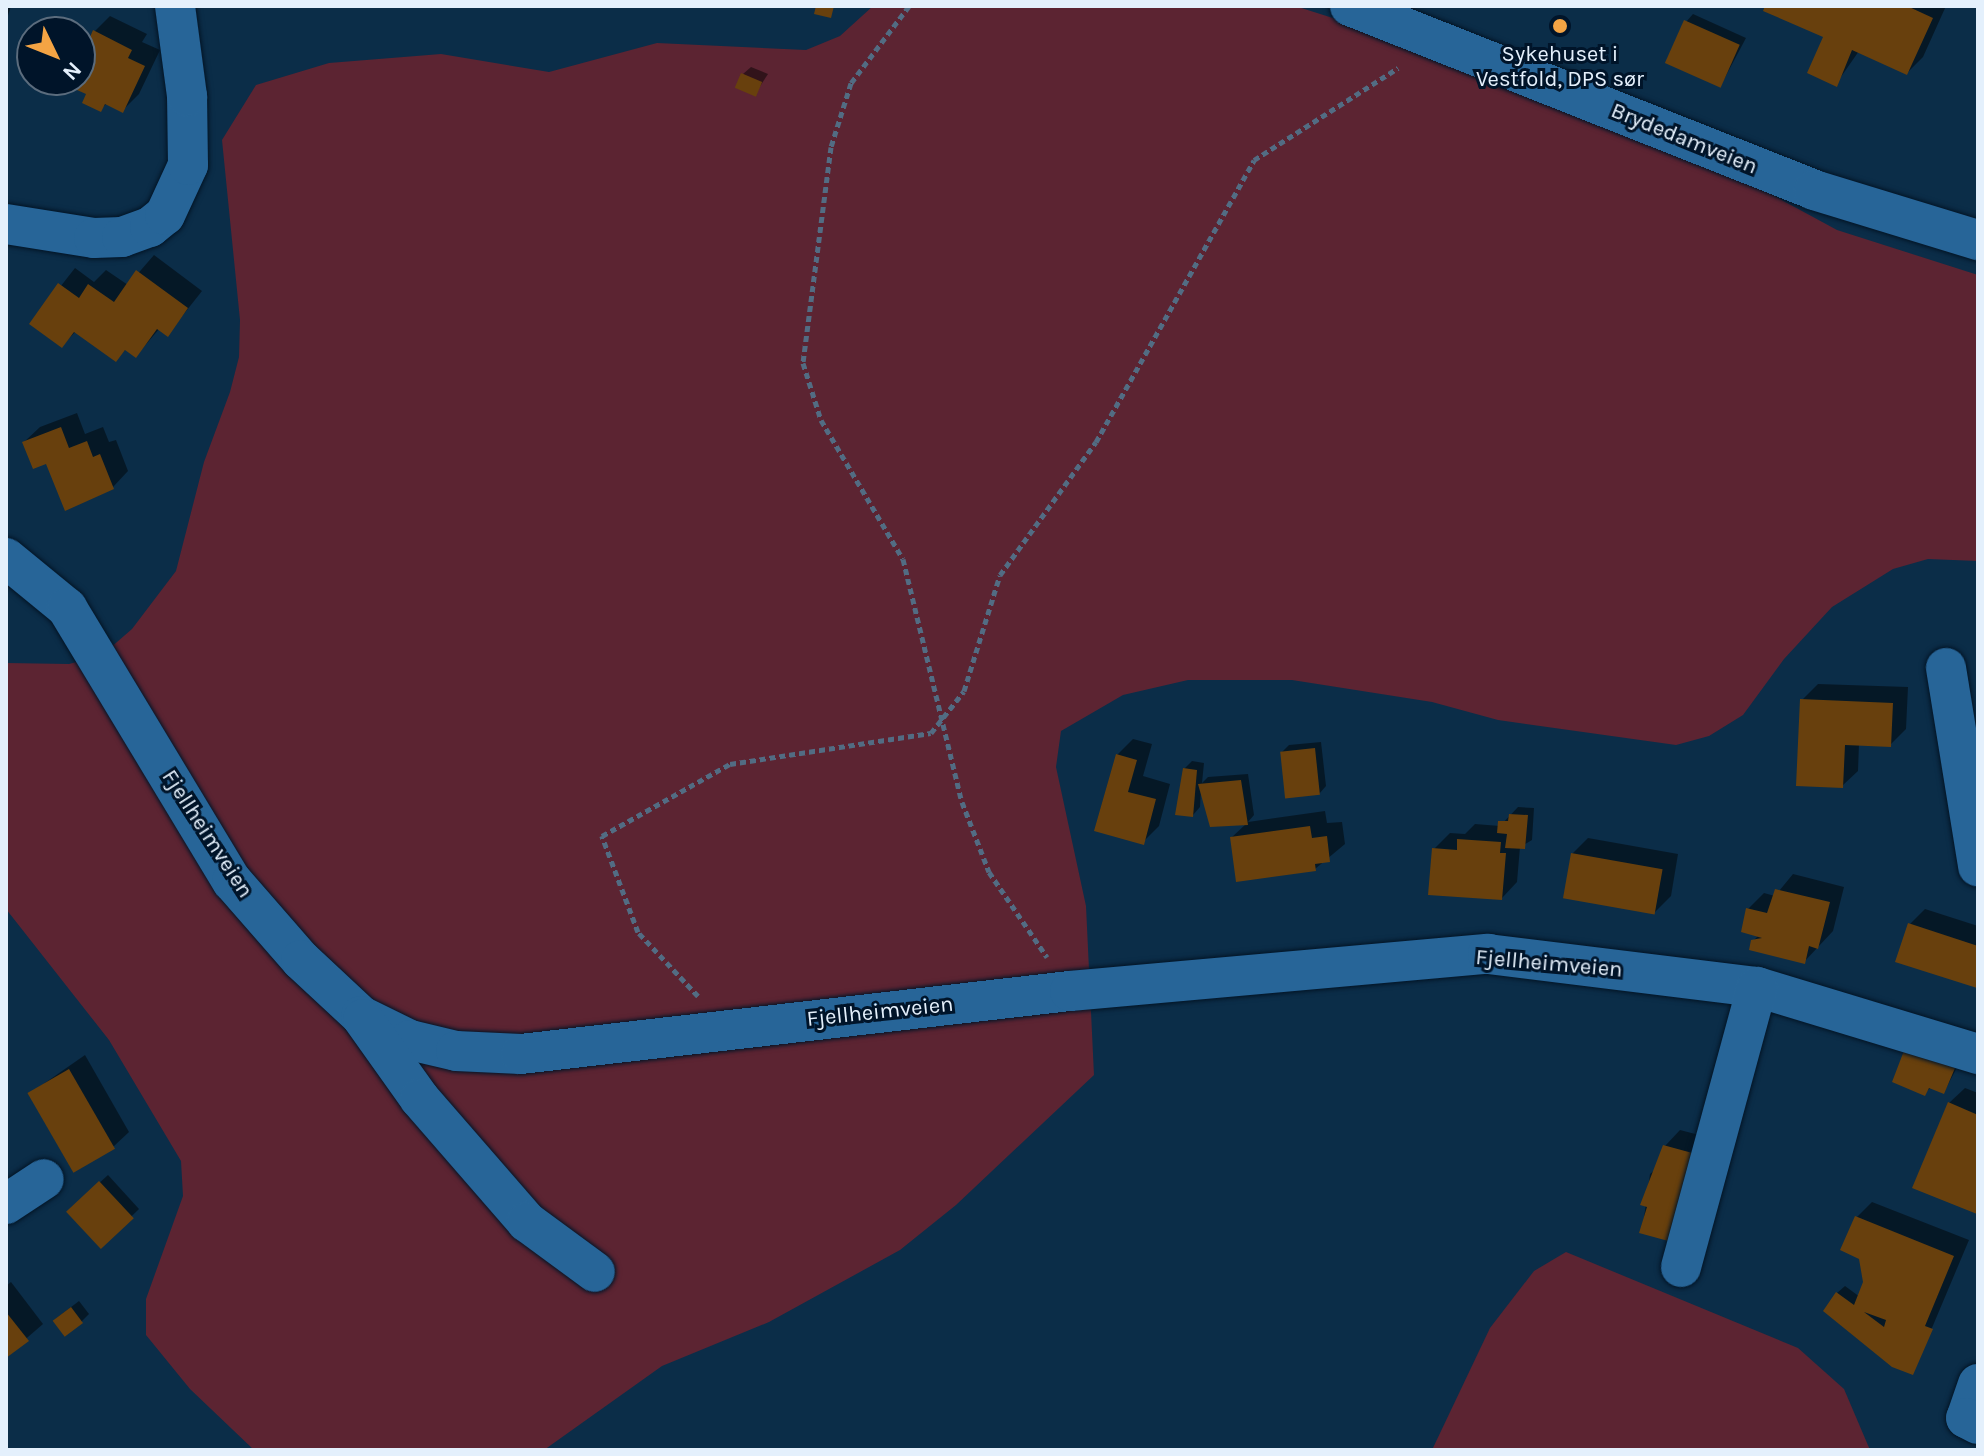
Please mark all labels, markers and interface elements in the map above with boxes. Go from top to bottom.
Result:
marker: Sykehuset i Vestfold, DPS sør [1549,15,1571,37]
north arrow [16,16,96,96]
place label: Sykehuset i Vestfold, DPS sør [1476,41,1644,92]
text: N [57,56,87,86]
street label: Brydedamveien [1607,98,1761,180]
street label: Fjellheimveien [156,765,258,903]
street label: Fjellheimveien [1475,944,1623,984]
street label: Fjellheimveien [805,991,955,1033]

